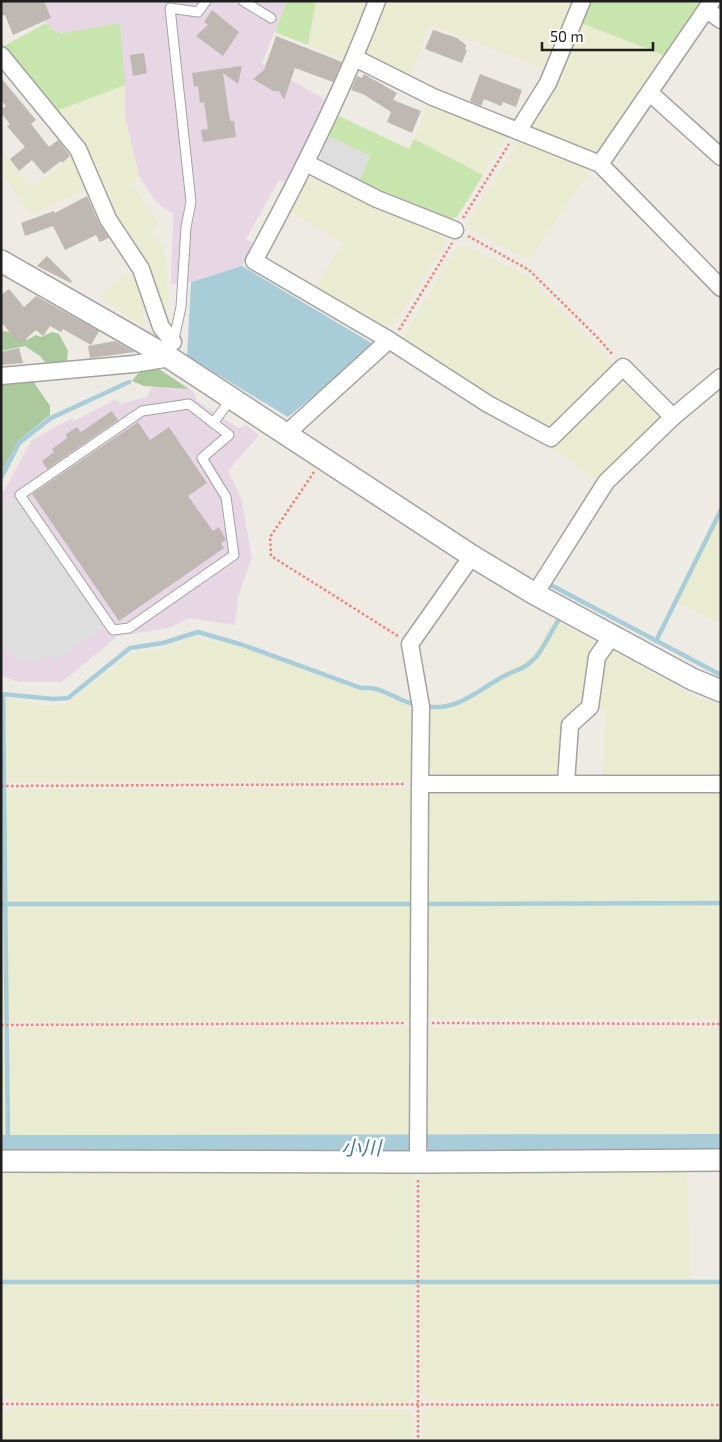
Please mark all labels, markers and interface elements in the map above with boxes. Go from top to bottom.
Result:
scale bar [542,20,653,52]
text: 50 m [550,27,584,45]
water label: 小川 [341,1135,383,1159]

